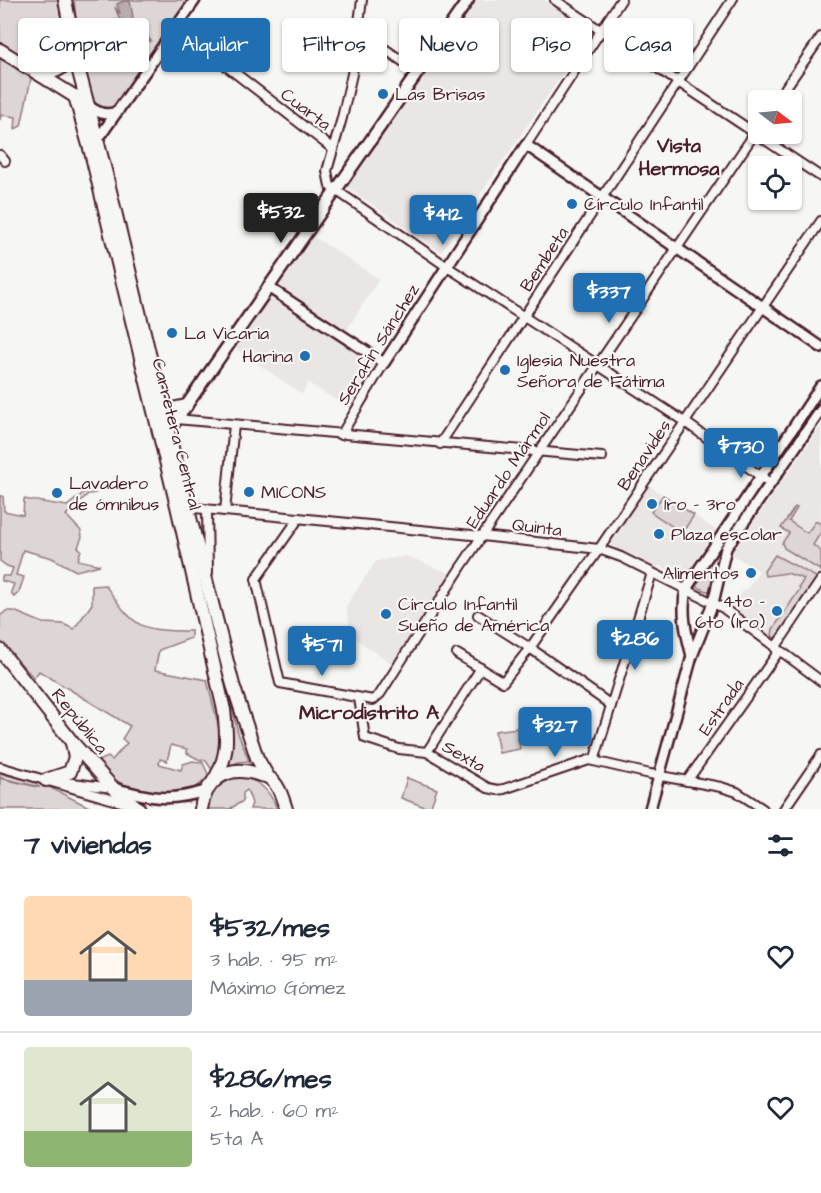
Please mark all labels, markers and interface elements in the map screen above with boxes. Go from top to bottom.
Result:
chip: Comprar [18,18,149,72]
chip: Alquilar [161,18,270,72]
chip: Filtros [282,18,387,72]
chip: Nuevo [399,18,499,72]
chip: Piso [511,18,592,72]
chip: Casa [604,18,693,72]
street label: Cuarta [275,82,336,137]
place label: Las Brisas [395,82,486,107]
marker: Las Brisas [376,87,390,101]
north arrow [748,90,802,144]
map controls [748,90,802,210]
district label: Vista Hermosa [639,132,720,183]
button: locate [748,156,802,210]
place label: Círculo Infantil [584,192,704,217]
pin: $532 [245,193,317,244]
pin: $412 [407,195,479,246]
marker: Círculo Infantil [565,197,579,211]
text: $532 [258,198,304,226]
text: $412 [424,200,462,228]
street label: Bembeta [514,222,575,297]
pin: $337 [573,273,645,324]
text: $337 [587,278,631,306]
street label: Serafín Sánchez [331,279,426,410]
place label: La Vicaria [184,321,269,346]
marker: La Vicaria [165,326,179,340]
place label: Harina [242,344,293,369]
place label: Iglesia Nuestra Señora de Fátima [517,348,665,394]
marker: Harina [298,349,312,363]
street label: Carretera Central [146,356,207,513]
marker: Iglesia Nuestra Señora de Fátima [498,363,512,377]
street label: Eduardo Mármol [460,407,557,533]
street label: Benavides [611,415,677,496]
pin: $730 [705,428,777,479]
text: $730 [718,433,764,461]
place label: Lavadero de ómnibus [69,471,159,517]
place label: MICONS [261,480,326,505]
marker: MICONS [242,485,256,499]
marker: Lavadero de ómnibus [50,486,64,500]
place label: 1ro - 3ro [664,492,736,517]
marker: 1ro - 3ro [645,497,659,511]
street label: Quinta [511,512,563,543]
place label: Plaza escolar [671,522,782,547]
marker: Plaza escolar [652,527,666,541]
place label: Alimentos [663,561,739,586]
marker: Alimentos [744,566,758,580]
place label: 4to - 6to (1ro) [695,589,765,635]
place label: Círculo Infantil Sueño de América [398,592,549,638]
marker: 4to - 6to (1ro) [770,604,784,618]
marker: Círculo Infantil Sueño de América [379,607,393,621]
pin: $286 [599,620,671,671]
text: $286 [611,625,659,653]
pin: $571 [286,626,358,677]
text: $571 [302,631,342,659]
street label: Estrada [693,674,750,741]
street label: República [45,683,114,759]
district label: Microdistrito A [299,699,439,727]
pin: $327 [519,707,591,758]
text: $327 [532,712,578,740]
street label: Sexta [437,734,490,779]
text: 7 viviendas [24,827,152,863]
icon: filters [764,829,797,862]
text: $532/mes [210,910,330,946]
icon: home [72,920,144,992]
icon: heart [764,940,797,973]
text: 3 hab. · 95 m² [210,946,338,974]
text: Máximo Gómez [210,974,345,1002]
text: $286/mes [210,1061,332,1097]
icon: home [72,1071,144,1143]
icon: heart [764,1091,797,1124]
text: 2 hab. · 60 m² [210,1097,339,1125]
text: 5ta A [210,1125,263,1153]

